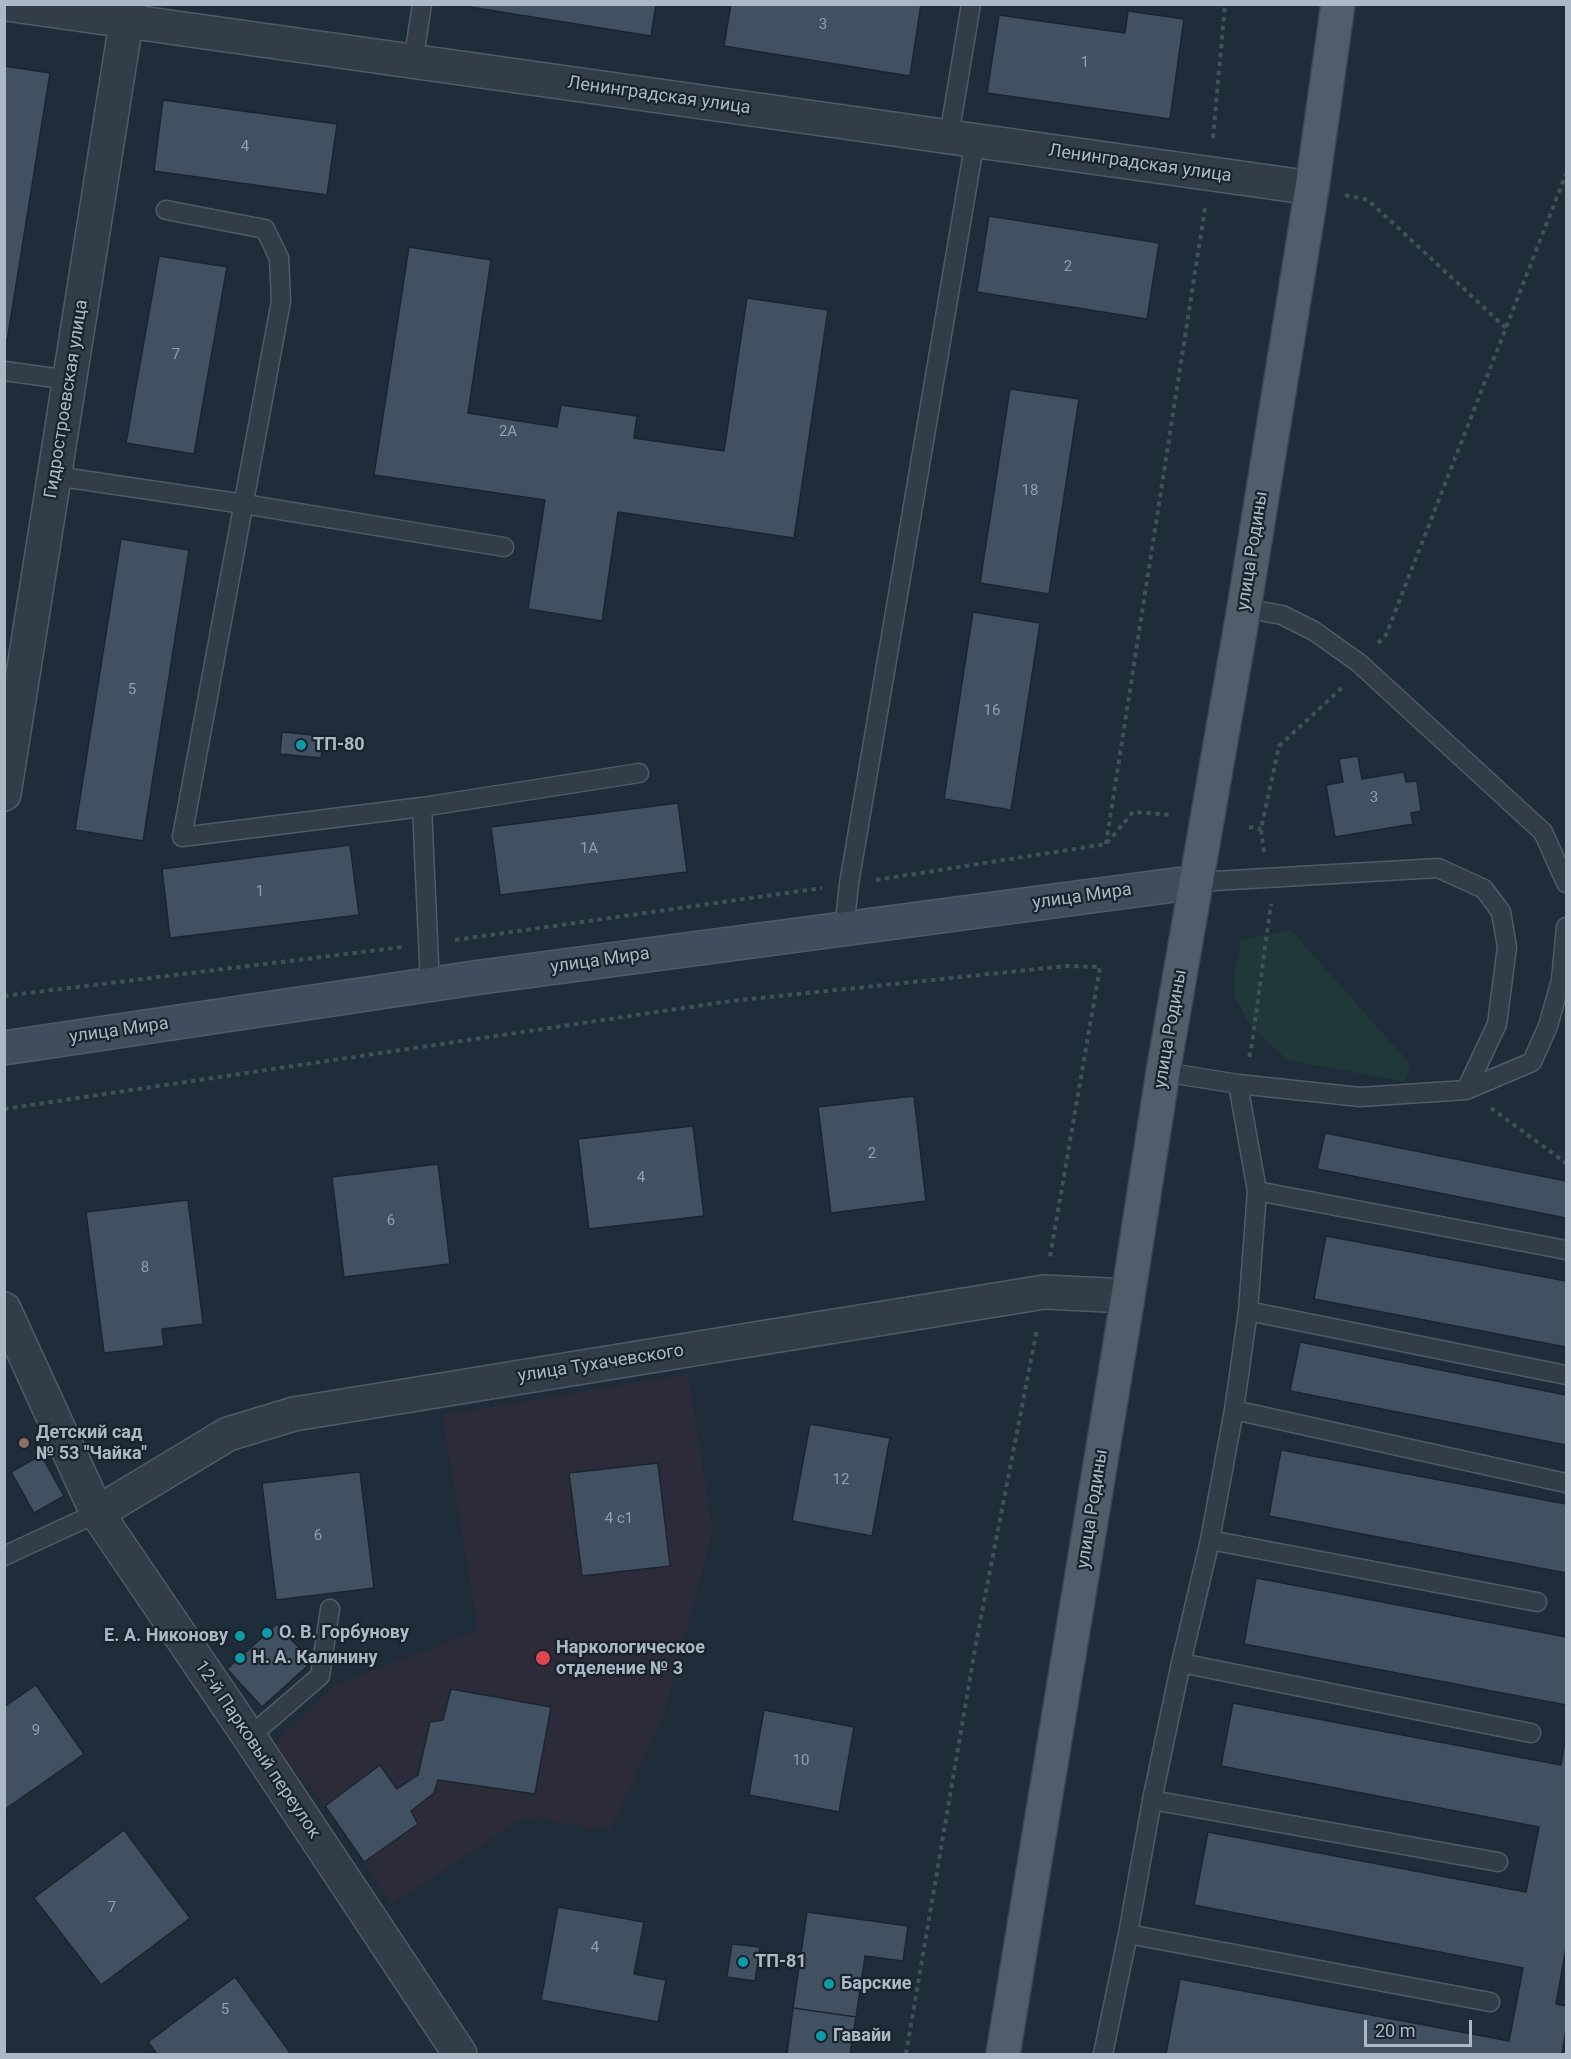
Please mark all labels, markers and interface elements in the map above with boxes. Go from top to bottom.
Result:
house number: 3 [819,16,827,34]
house number: 1 [1081,54,1089,72]
street label: Ленинградская улица [566,72,752,120]
house number: 4 [241,138,249,156]
street label: Ленинградская улица [1047,140,1233,188]
house number: 2 [1064,258,1072,276]
street label: Гидростроевская улица [41,298,93,500]
house number: 7 [172,346,180,364]
house number: 2А [499,423,517,441]
house number: 18 [1022,482,1038,500]
street label: улица Родины [1233,490,1273,612]
house number: 5 [128,681,136,699]
house number: 16 [984,702,1000,720]
place label: ТП-80 [313,734,365,756]
marker: ТП-80 [294,738,308,752]
house number: 3 [1370,789,1378,807]
house number: 1А [580,840,598,858]
street label: улица Мира [1031,879,1133,915]
house number: 1 [256,883,264,901]
street label: улица Мира [549,943,651,979]
street label: улица Родины [1150,968,1192,1090]
street label: улица Мира [68,1013,170,1049]
house number: 2 [868,1145,876,1163]
house number: 4 [637,1169,645,1187]
house number: 6 [387,1212,395,1230]
house number: 8 [141,1259,149,1277]
street label: улица Тухачевского [516,1340,686,1388]
place label: Детский сад № 53 "Чайка" [36,1422,147,1464]
marker: Детский сад № 53 "Чайка" [17,1436,31,1450]
street label: улица Родины [1073,1448,1113,1570]
house number: 12 [833,1471,849,1489]
house number: 4 с1 [605,1510,633,1528]
house number: 6 [314,1527,322,1545]
place label: О. В. Горбунову [279,1622,409,1644]
place label: Е. А. Никонову [104,1625,228,1647]
marker: О. В. Горбунову [260,1626,274,1640]
marker: Е. А. Никонову [233,1629,247,1643]
place label: Наркологическое отделение № 3 [556,1637,705,1680]
place label: Н. А. Калинину [252,1647,377,1669]
marker: Наркологическое отделение № 3 [534,1649,552,1667]
marker: Н. А. Калинину [233,1651,247,1665]
street label: 12-й Парковый переулок [189,1657,325,1843]
house number: 9 [32,1722,40,1740]
house number: 10 [793,1752,809,1770]
house number: 7 [108,1899,116,1917]
house number: 4 [591,1939,599,1957]
place label: ТП-81 [755,1951,807,1973]
marker: ТП-81 [736,1955,750,1969]
place label: Барские [841,1973,911,1995]
marker: Барские [822,1977,836,1991]
house number: 5 [221,2001,229,2019]
scale bar [1367,2008,1475,2046]
text: 20 m [1375,2020,1415,2041]
place label: Гавайи [833,2025,891,2047]
marker: Гавайи [814,2029,828,2043]

